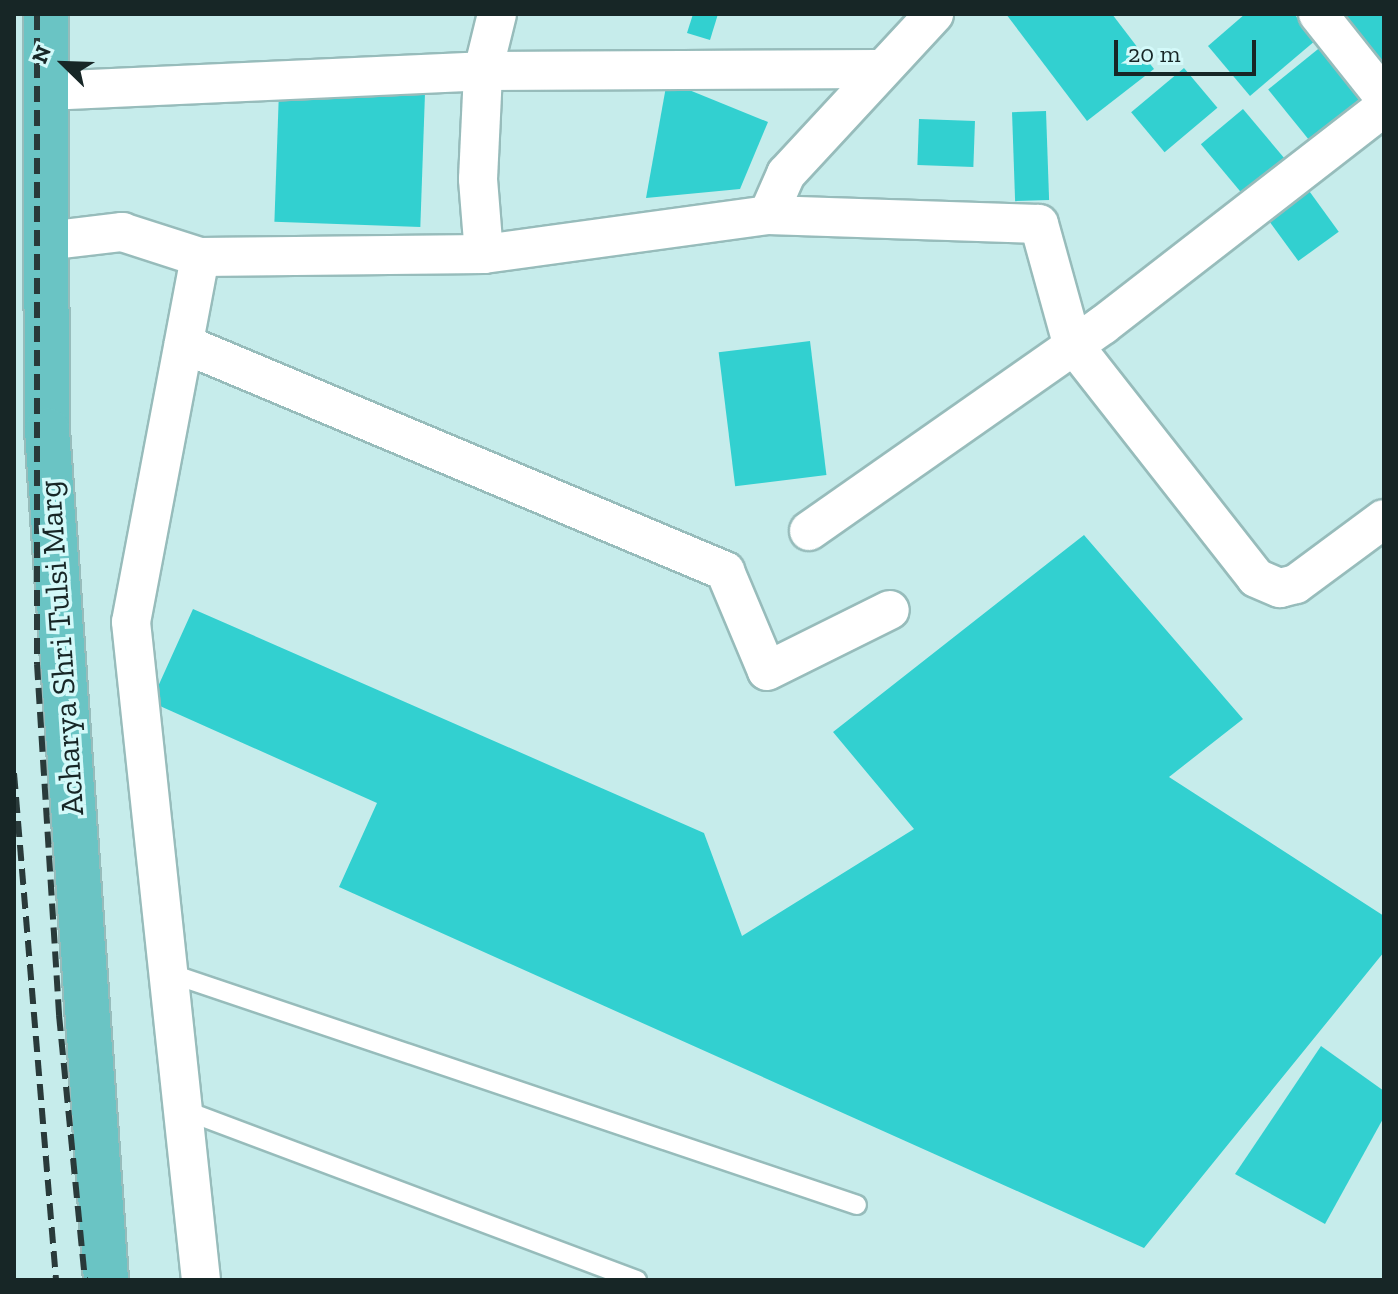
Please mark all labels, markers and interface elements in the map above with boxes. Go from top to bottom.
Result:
north arrow [24,24,104,104]
scale bar [1118,24,1260,74]
text: 20 m [1128,39,1180,68]
text: N [26,41,57,67]
street label: Acharya Shri Tulsi Marg [30,479,92,817]

